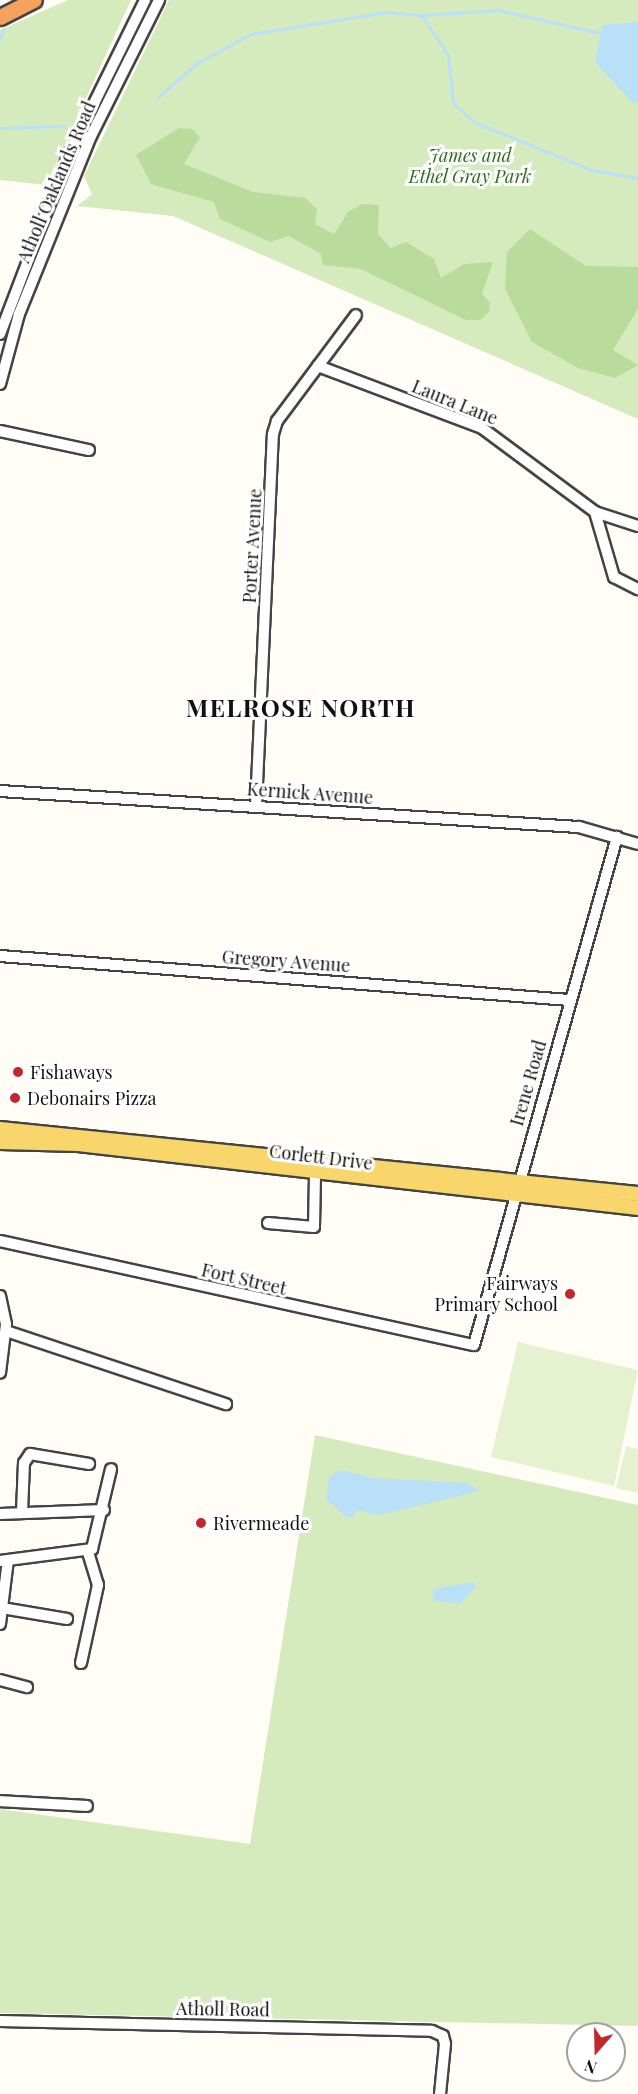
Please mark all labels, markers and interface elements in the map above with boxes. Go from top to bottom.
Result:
street label: Atholl Oaklands Road [12,98,100,266]
park label: James and Ethel Gray Park [408,145,532,188]
street label: Laura Lane [409,375,501,429]
street label: Porter Avenue [238,488,266,604]
district label: MELROSE NORTH [186,694,416,722]
street label: Kernick Avenue [246,778,374,808]
street label: Gregory Avenue [221,946,351,976]
street label: Irene Road [505,1038,551,1128]
place label: Fishaways [30,1061,113,1083]
marker: Fishaways [11,1065,25,1079]
place label: Debonairs Pizza [27,1087,157,1109]
marker: Debonairs Pizza [8,1091,22,1105]
street label: Corlett Drive [268,1140,374,1174]
street label: Fort Street [199,1259,289,1299]
place label: Fairways Primary School [434,1273,558,1316]
marker: Fairways Primary School [563,1287,577,1301]
place label: Rivermeade [213,1512,309,1534]
marker: Rivermeade [194,1516,208,1530]
street label: Atholl Road [176,1997,270,2021]
north arrow [566,2022,626,2082]
text: N [581,2056,599,2079]

